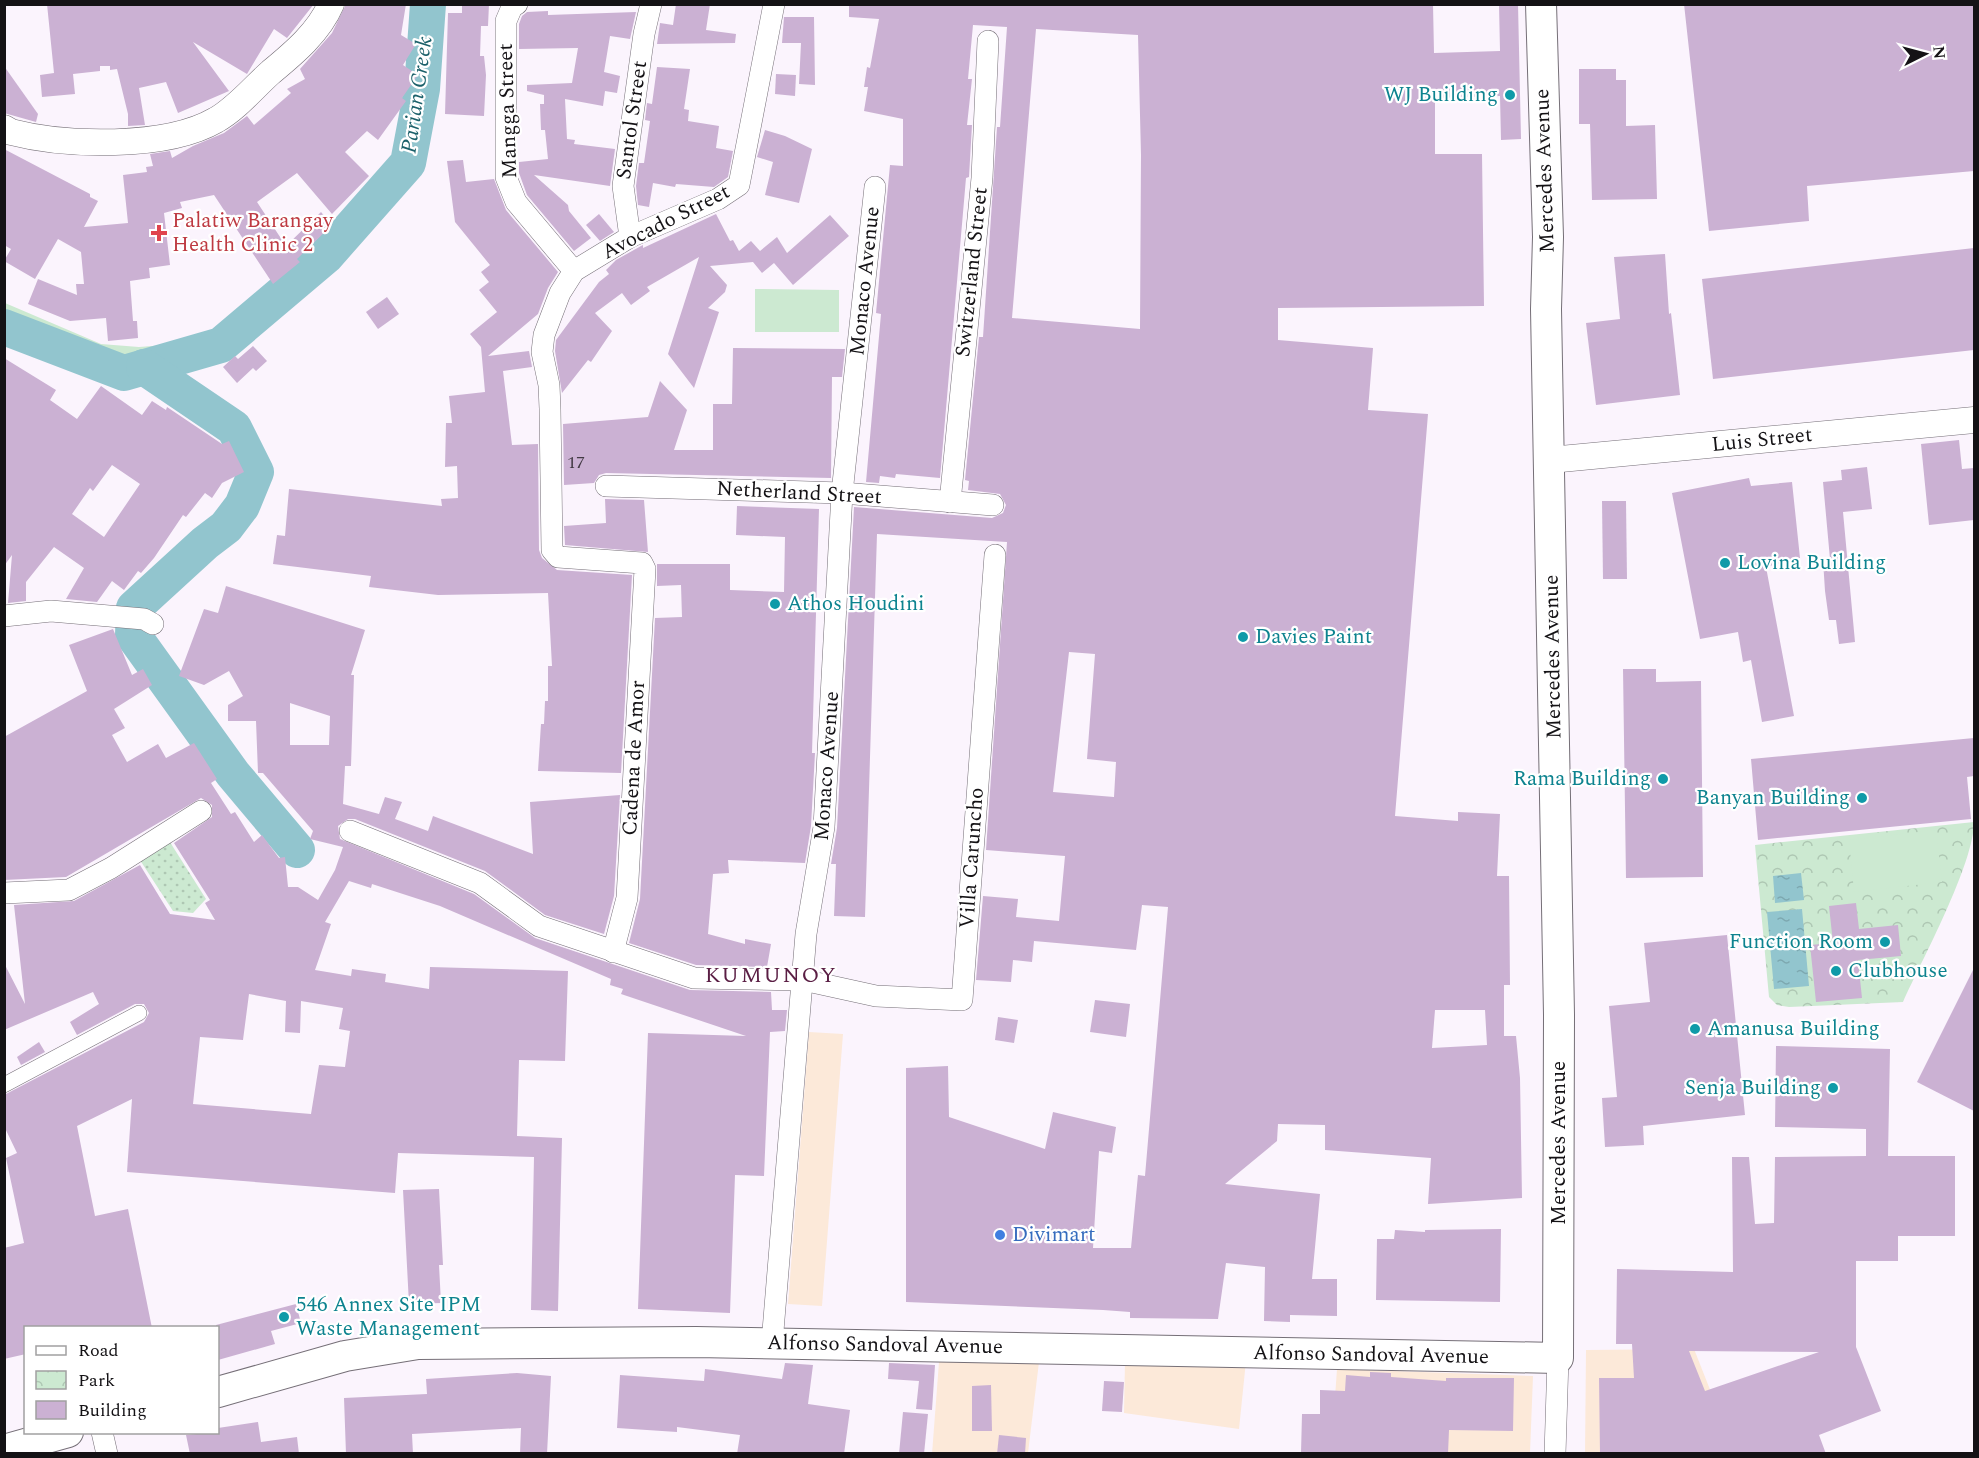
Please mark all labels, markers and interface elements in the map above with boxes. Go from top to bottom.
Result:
north arrow [1895,24,1955,84]
water label: Parian Creek [392,35,442,155]
street label: Mangga Street [490,43,526,179]
text: N [1926,45,1952,60]
street label: Santol Street [608,59,656,181]
place label: WJ Building [1384,79,1498,111]
marker: WJ Building [1503,88,1517,102]
street label: Mercedes Avenue [1526,88,1564,254]
street label: Avocado Street [596,176,736,268]
street label: Switzerland Street [947,186,997,358]
place label: Palatiw Barangay Health Clinic 2 [172,205,334,261]
street label: Monaco Avenue [841,205,889,357]
marker: Palatiw Barangay Health Clinic 2 [150,224,168,242]
street label: Luis Street [1710,419,1814,461]
house number: 17 [567,449,585,476]
street label: Netherland Street [715,473,883,513]
place label: Lovina Building [1737,547,1886,579]
marker: Lovina Building [1718,556,1732,570]
street label: Mercedes Avenue [1536,575,1570,739]
place label: Athos Houdini [787,588,925,620]
marker: Athos Houdini [768,597,782,611]
place label: Davies Paint [1255,621,1372,653]
marker: Davies Paint [1236,630,1250,644]
street label: Cadena de Amor [614,679,654,837]
street label: Monaco Avenue [806,690,848,842]
place label: Rama Building [1513,763,1651,795]
marker: Rama Building [1656,772,1670,786]
place label: Banyan Building [1696,782,1850,814]
street label: Villa Caruncho [951,786,993,930]
marker: Banyan Building [1855,791,1869,805]
place label: Function Room [1729,926,1873,958]
marker: Function Room [1878,935,1892,949]
place label: Clubhouse [1848,955,1948,987]
district label: KUMUNOY [705,959,837,992]
marker: Clubhouse [1829,964,1843,978]
place label: Amanusa Building [1707,1013,1880,1045]
marker: Amanusa Building [1688,1022,1702,1036]
street label: Mercedes Avenue [1543,1061,1575,1225]
place label: Senja Building [1685,1072,1821,1104]
marker: Senja Building [1826,1081,1840,1095]
place label: Divimart [1012,1219,1096,1251]
marker: Divimart [993,1228,1007,1242]
place label: 546 Annex Site IPM Waste Management [296,1289,481,1345]
marker: 546 Annex Site IPM Waste Management [277,1310,291,1324]
legend [24,1326,219,1434]
street label: Alfonso Sandoval Avenue [767,1327,1003,1363]
text: Road [78,1337,119,1364]
street label: Alfonso Sandoval Avenue [1253,1337,1489,1373]
text: Park [78,1367,115,1394]
text: Building [78,1397,147,1424]

